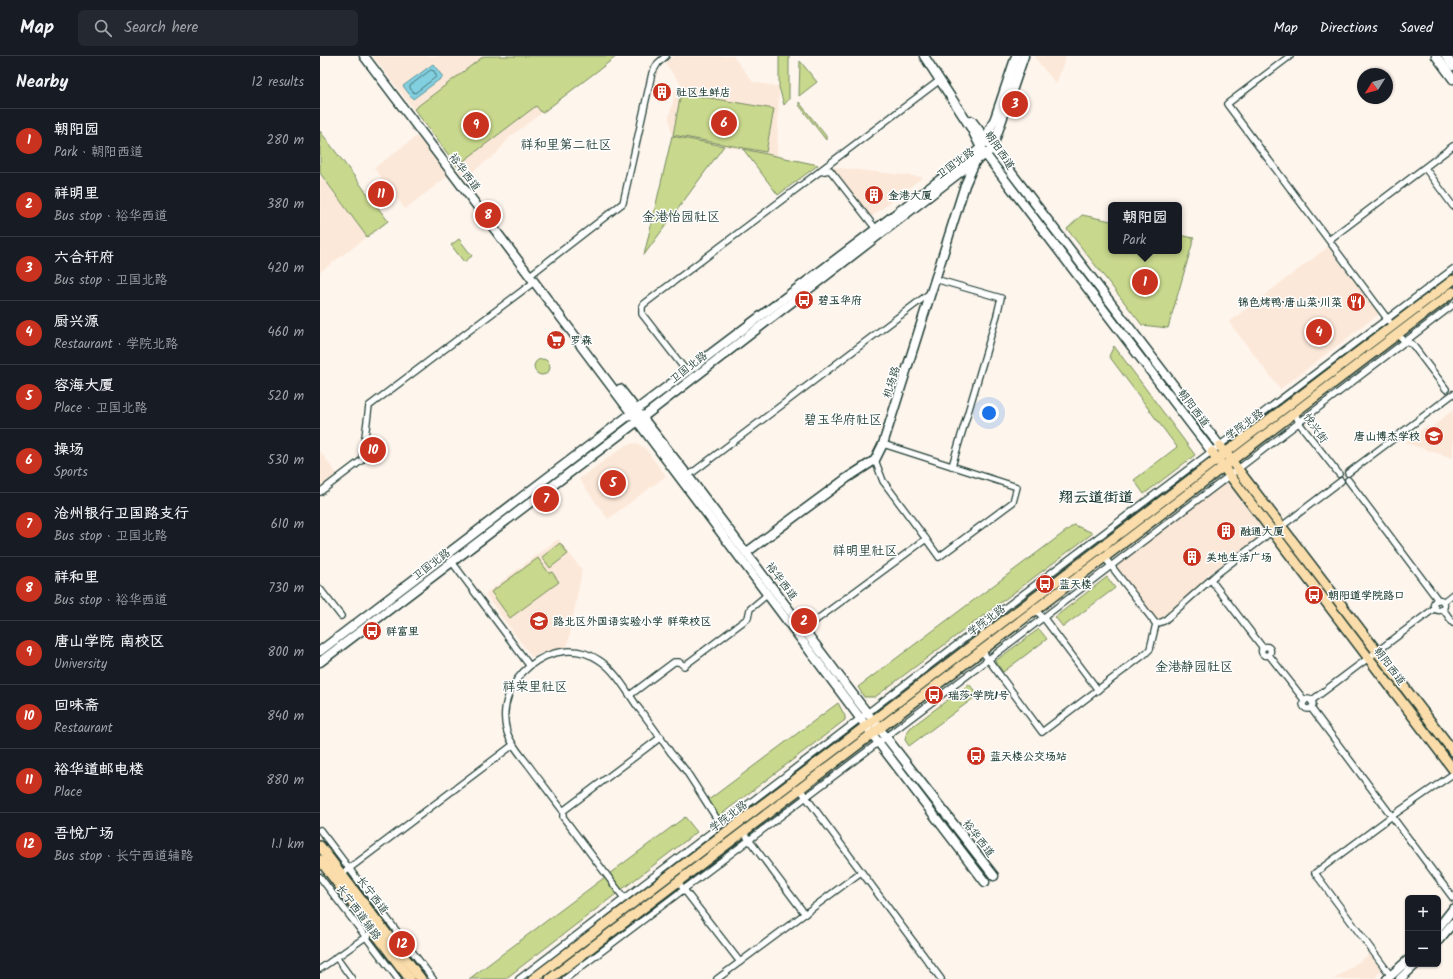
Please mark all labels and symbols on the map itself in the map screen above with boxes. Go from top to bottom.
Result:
north arrow [1357,68,1393,104]
building icon: 社区生鲜店 [651,81,673,103]
place label: 社区生鲜店 [676,84,731,102]
pin: 3 [1002,89,1028,119]
pin: 6 [711,108,737,138]
pin: 9 [463,110,489,140]
street label: 朝阳西道 [979,127,1019,174]
district label: 祥和里第二社区 [520,135,612,156]
street label: 卫国北路 [932,144,979,184]
street label: 裕华西道 [444,150,485,196]
pin: 11 [368,179,394,209]
building icon: 金港大厦 [863,184,885,206]
place label: 金港大厦 [888,187,932,205]
pin: 8 [475,200,501,230]
district label: 金港怡园社区 [642,207,720,228]
pin: 1 [1132,267,1158,297]
bus stop icon: 碧玉华府 [793,289,815,311]
restaurant icon: 锦色烤鸭·唐山菜·川菜 [1345,291,1367,313]
place label: 碧玉华府 [818,292,862,310]
place label: 锦色烤鸭·唐山菜·川菜 [1238,294,1342,312]
pin: 4 [1306,317,1332,347]
supermarket icon: 罗森 [545,329,567,351]
place label: 罗森 [570,332,592,350]
street label: 卫国北路 [666,347,711,388]
street label: 机场路 [879,364,905,401]
street label: 朝阳西道 [1173,386,1214,432]
your location [979,403,999,423]
street label: 学院北路 [1221,405,1268,445]
district label: 碧玉华府社区 [804,410,882,431]
street label: 悦兴街 [1298,410,1333,448]
school or university icon: 唐山博杰学校 [1423,425,1445,447]
place label: 唐山博杰学校 [1354,428,1420,446]
pin: 10 [360,435,386,465]
pin: 5 [600,468,626,498]
pin: 7 [533,484,559,514]
district label: 翔云道街道 [1058,486,1134,510]
building icon: 融通大厦 [1215,520,1237,542]
place label: 融通大厦 [1240,523,1284,541]
district label: 祥明里社区 [832,541,898,562]
street label: 卫国北路 [409,544,455,585]
building icon: 美地生活广场 [1181,546,1203,568]
place label: 美地生活广场 [1206,549,1272,567]
street label: 裕华西道 [761,559,802,605]
bus stop icon: 蓝天楼 [1034,573,1056,595]
place label: 蓝天楼 [1059,576,1092,594]
bus stop icon: 朝阳道学院路口 [1303,584,1325,606]
place label: 朝阳道学院路口 [1328,587,1405,605]
street label: 学院北路 [964,600,1010,641]
pin: 2 [791,606,817,636]
school or university icon: 路北区外国语实验小学 祥荣校区 [528,610,550,632]
place label: 路北区外国语实验小学 祥荣校区 [553,613,711,631]
bus stop icon: 祥富里 [361,620,383,642]
place label: 祥富里 [386,623,419,641]
street label: 朝阳西道 [1369,644,1410,690]
district label: 金港静园社区 [1155,657,1233,678]
district label: 祥荣里社区 [502,677,568,698]
bus stop icon: 瑞莎·学院1号 [923,684,945,706]
place label: 瑞莎·学院1号 [948,687,1009,705]
bus stop icon: 蓝天楼公交场站 [965,745,987,767]
place label: 蓝天楼公交场站 [990,748,1067,766]
street label: 学院北路 [706,796,752,837]
street label: 裕华西道 [958,816,999,861]
street label: 长宁西道 [352,873,393,919]
street label: 长宁西道辅路 [331,881,385,944]
pin: 12 [389,929,415,959]

